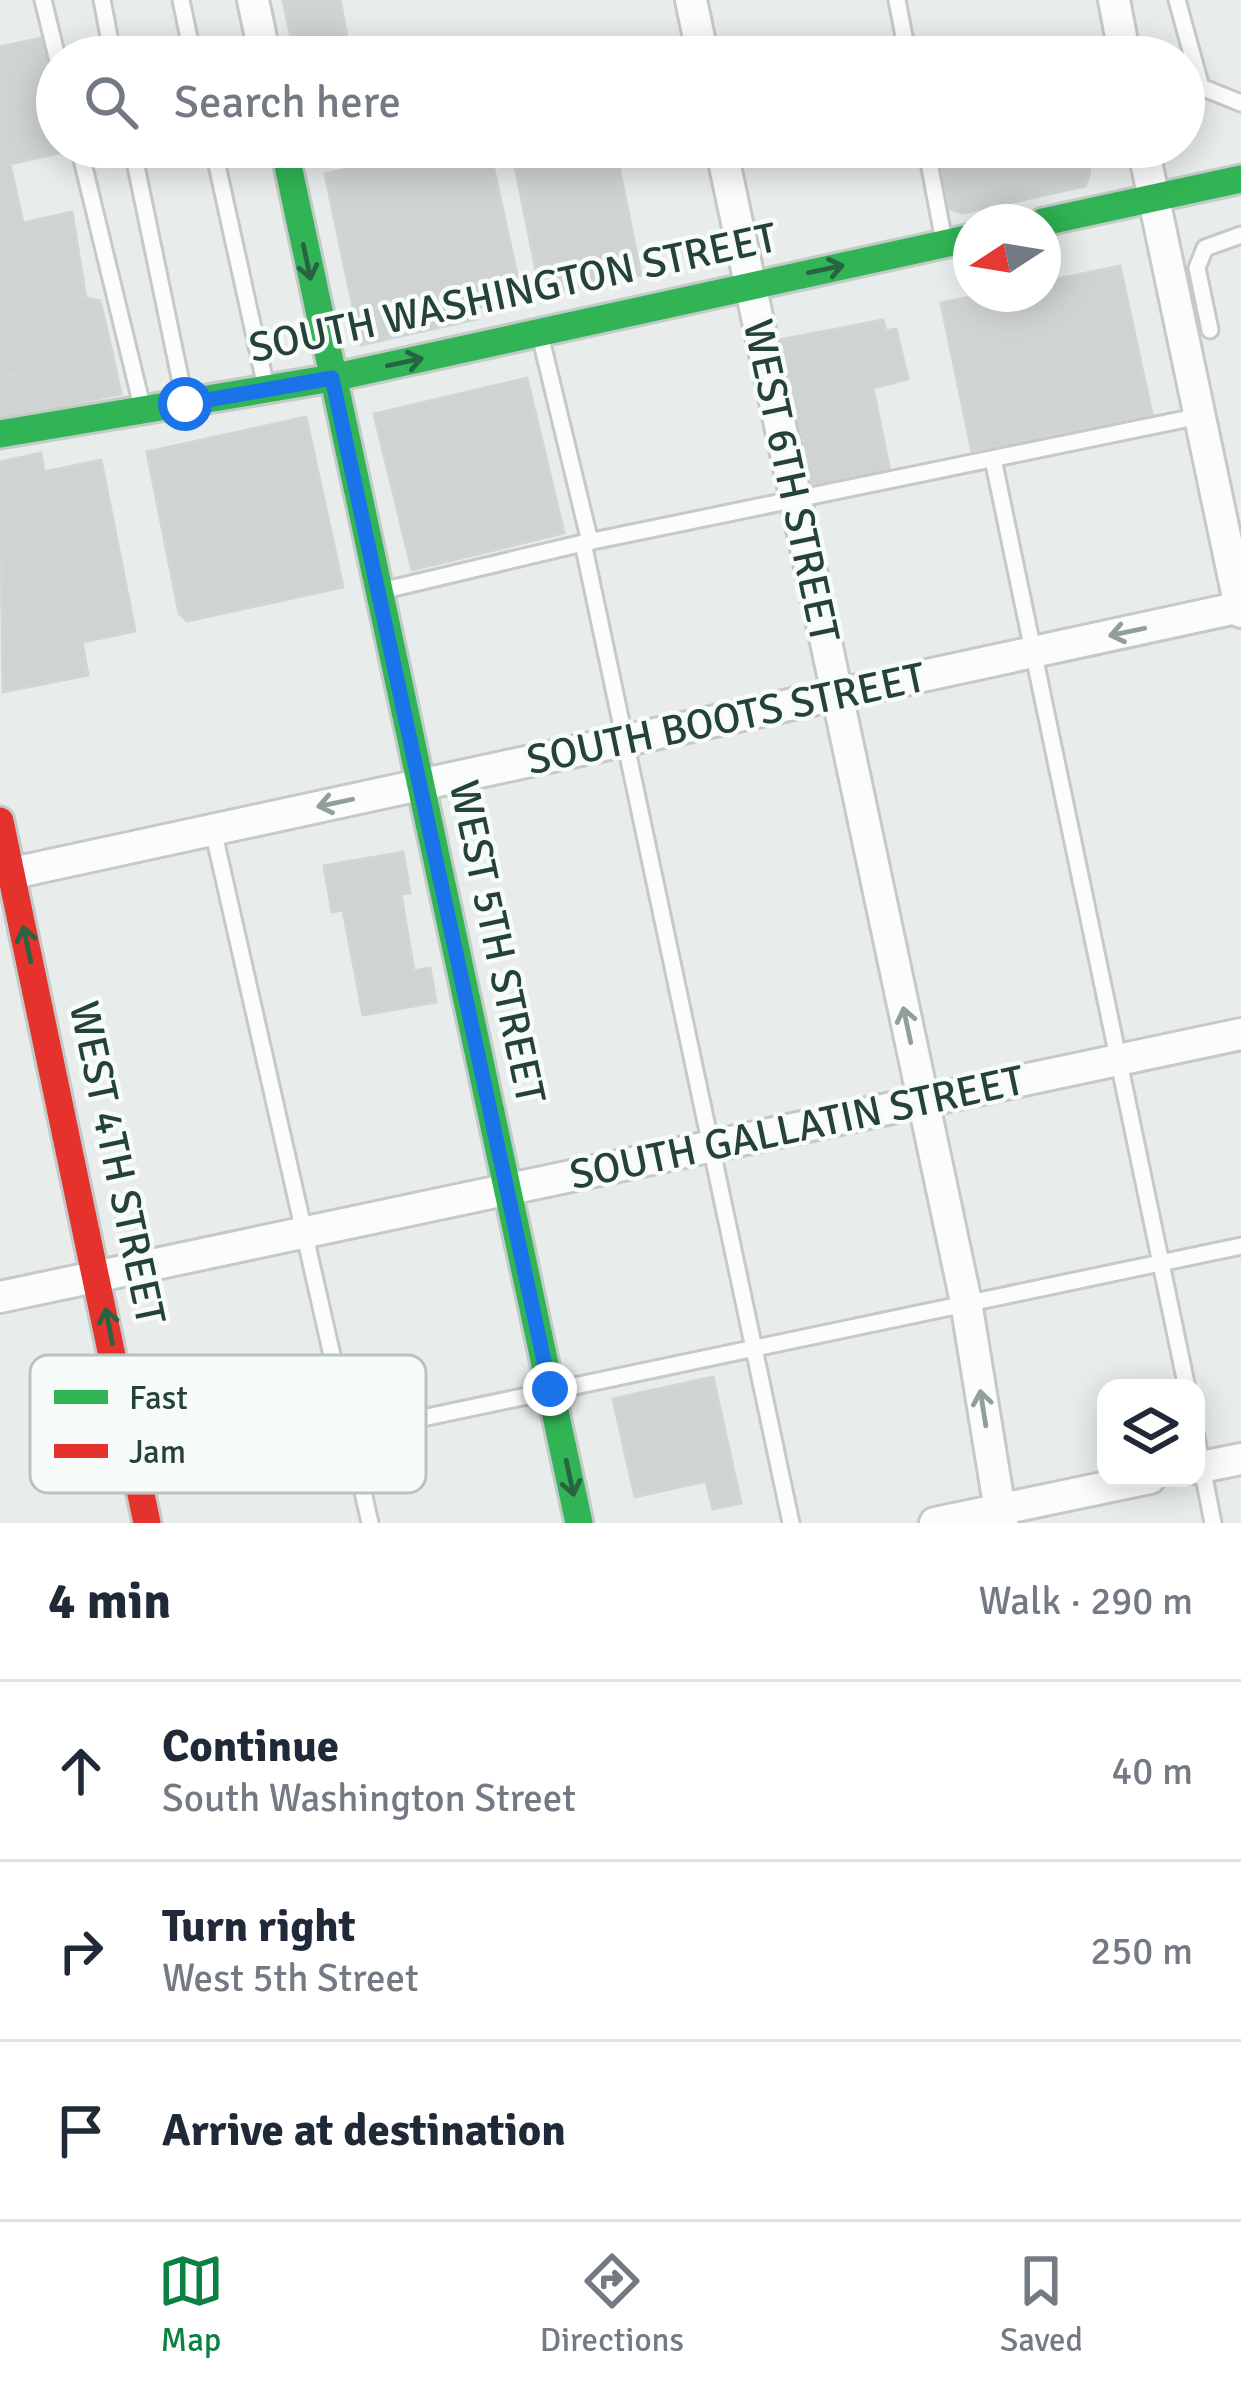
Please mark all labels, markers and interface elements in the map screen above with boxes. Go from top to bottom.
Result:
search box [36,36,1205,168]
icon: search [78,69,144,135]
text: Search here [174,75,401,130]
north arrow [953,204,1061,312]
street label: SOUTH WASHINGTON STREET [245,212,782,374]
one-way arrow [297,242,320,280]
one-way arrow [807,257,845,280]
street label: WEST 6TH STREET [732,315,850,647]
one-way arrow [385,350,423,373]
route start [158,377,212,431]
one-way arrow [1108,622,1146,645]
street label: SOUTH BOOTS STREET [522,652,930,786]
street label: WEST 5TH STREET [438,776,556,1108]
one-way arrow [316,793,354,816]
one-way arrow [15,926,38,964]
street label: WEST 4TH STREET [58,997,176,1329]
one-way arrow [895,1007,917,1046]
street label: SOUTH GALLATIN STREET [565,1055,1029,1201]
one-way arrow [97,1307,119,1346]
legend [30,1355,426,1493]
route end [523,1362,577,1416]
text: Fast [129,1378,188,1419]
map controls [1097,1379,1205,1487]
button: layers [1097,1379,1205,1487]
one-way arrow [970,1389,993,1428]
text: Jam [129,1432,186,1473]
one-way arrow [559,1458,582,1497]
text: 4 min [48,1570,171,1633]
text: Walk · 290 m [979,1577,1193,1625]
text: Continue [162,1719,339,1774]
icon: ahead [48,1738,114,1804]
text: 40 m [1111,1747,1193,1795]
text: South Washington Street [162,1774,576,1822]
text: Turn right [162,1899,356,1954]
icon: right [48,1918,114,1984]
text: 250 m [1090,1927,1193,1975]
text: West 5th Street [162,1954,419,2002]
icon: arrive [48,2098,114,2164]
text: Arrive at destination [162,2103,566,2158]
tab: Map [158,2248,224,2361]
tab: Directions [540,2248,684,2361]
tab: Saved [1000,2248,1083,2361]

